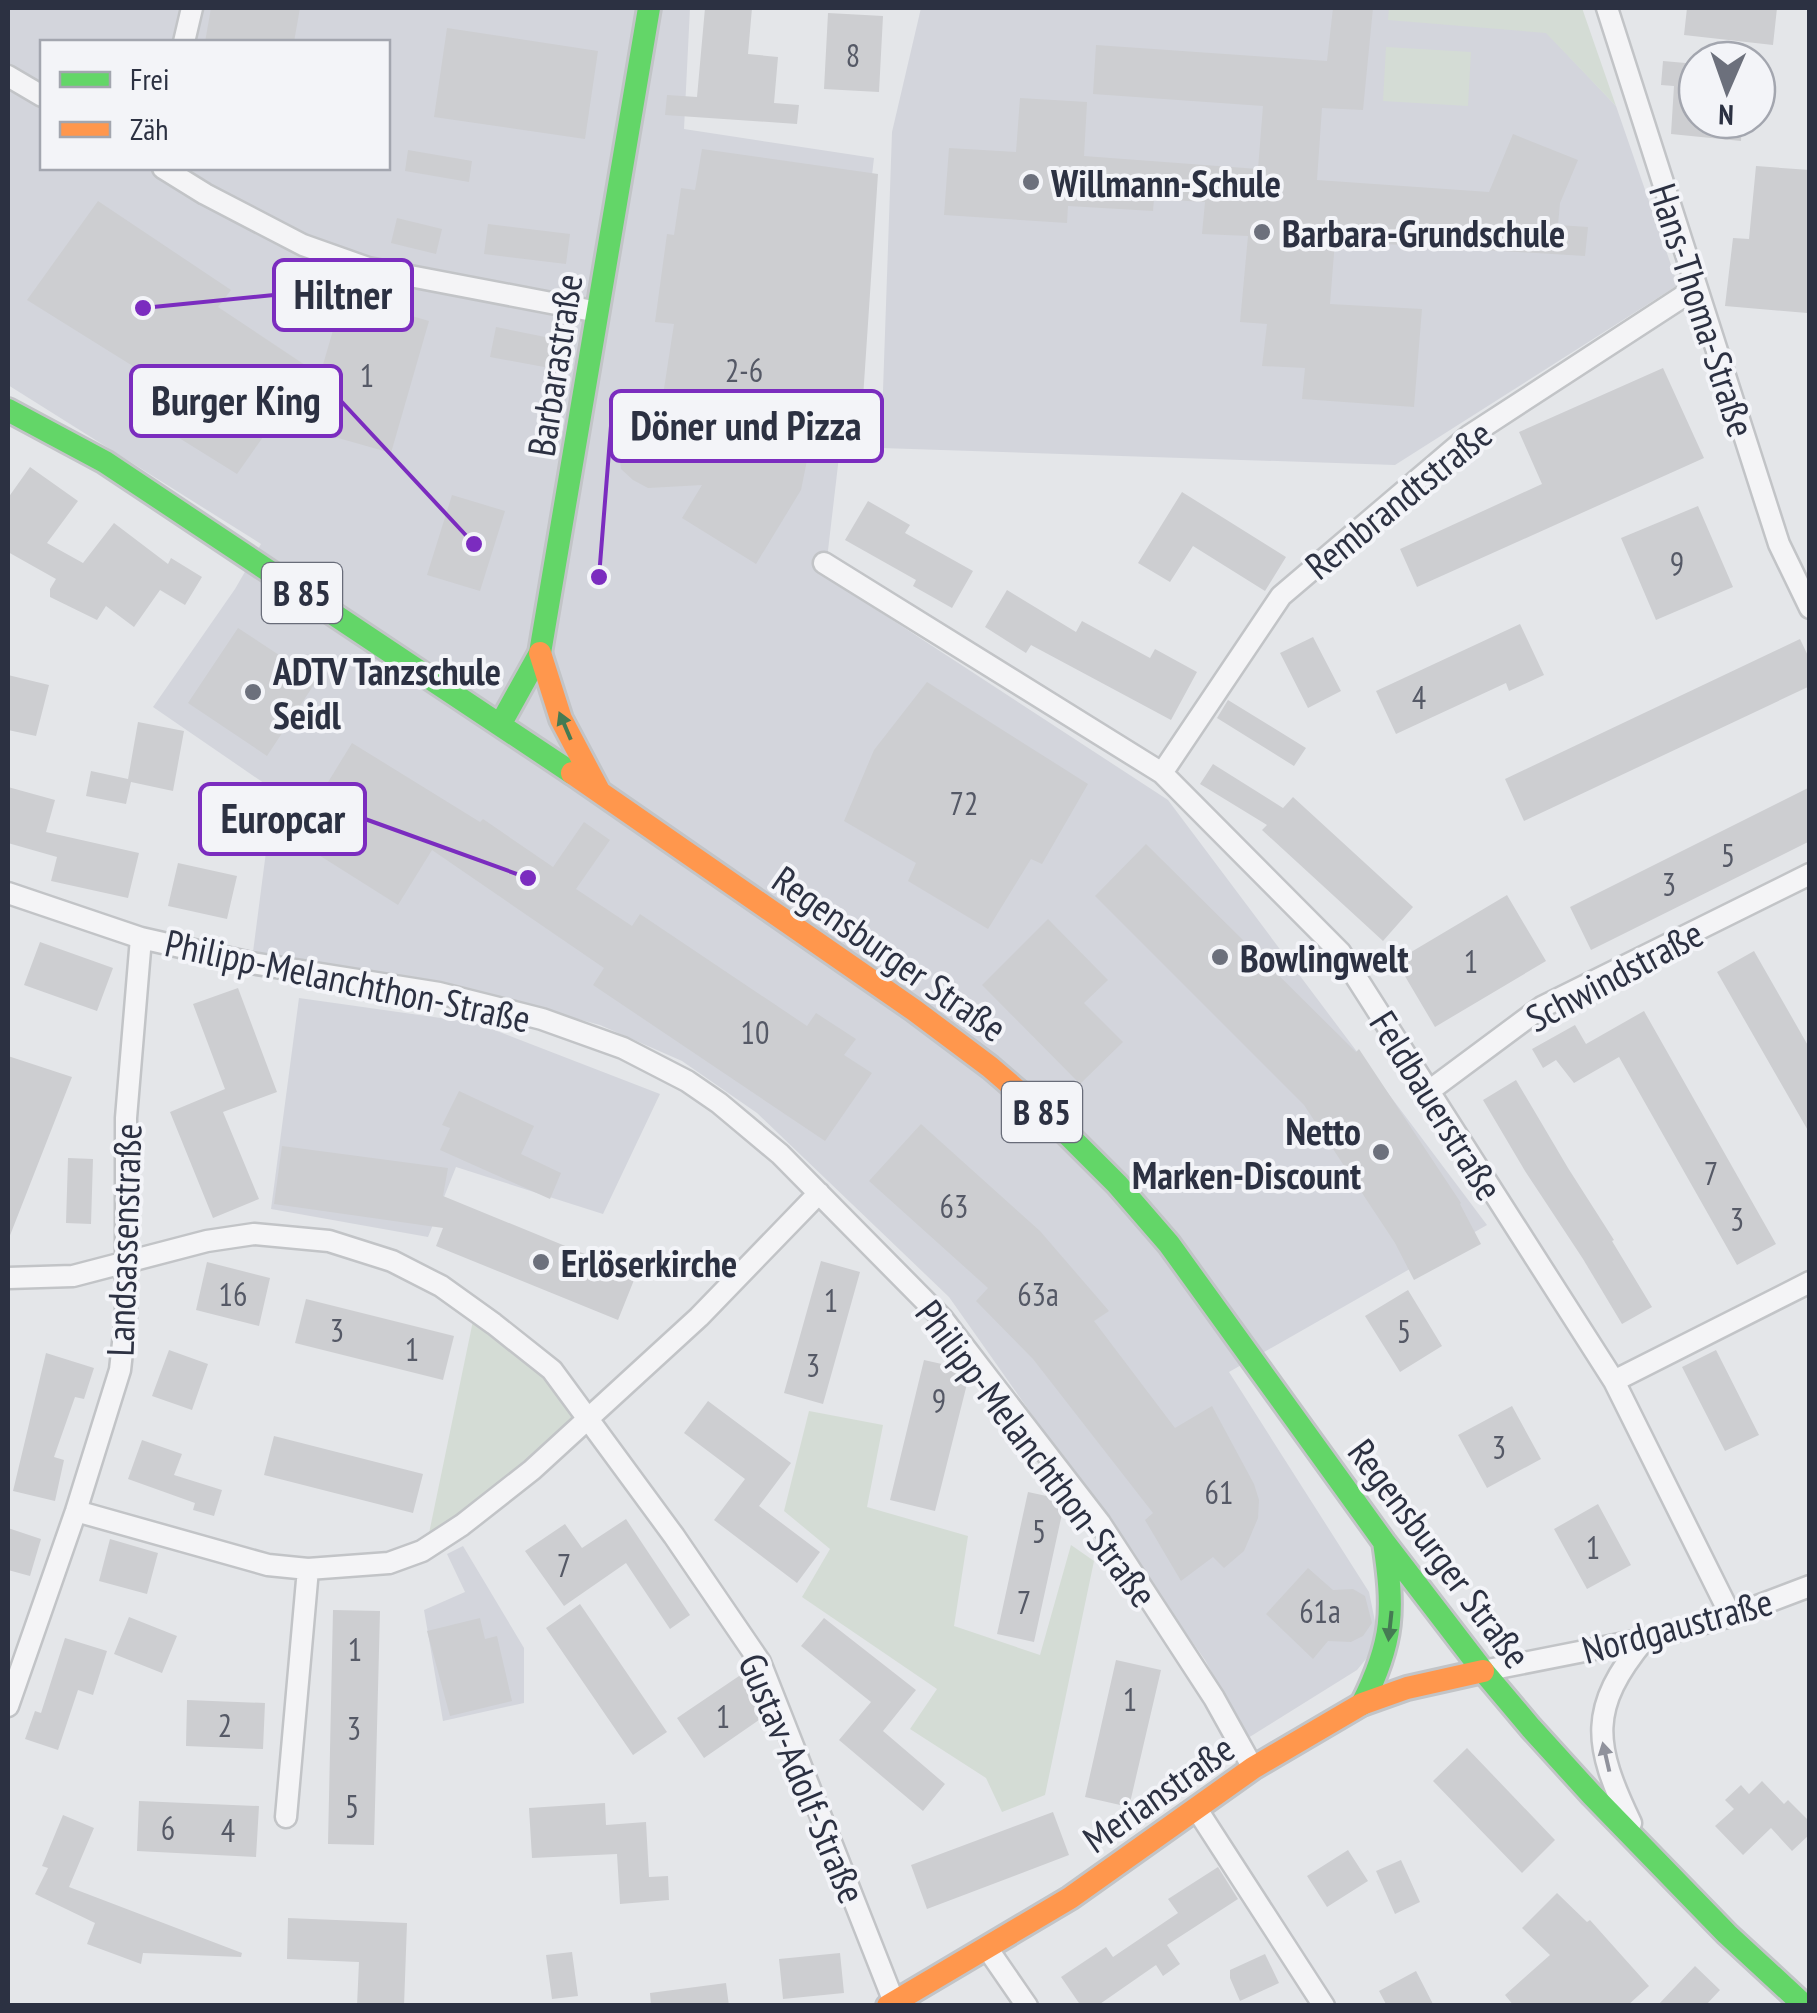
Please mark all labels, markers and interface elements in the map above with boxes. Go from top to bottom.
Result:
house number: 8 [846,34,860,76]
legend [40,40,390,170]
north arrow [1677,40,1777,140]
text: Frei [130,59,170,98]
text: N [1718,97,1734,134]
text: Zäh [130,109,168,148]
place label: Willmann-Schule [1050,158,1281,207]
marker: Willmann-Schule [1020,171,1042,193]
street label: Hans-Thoma-Straße [1639,177,1767,443]
place label: Barbara-Grundschule [1282,208,1565,257]
marker: Barbara-Grundschule [1251,221,1273,243]
callout: Hiltner [274,260,412,330]
text: Hiltner [294,268,393,320]
street label: Barbarastraße [515,270,593,460]
house number: 2-6 [725,349,763,391]
house number: 1 [360,354,374,396]
callout: Burger King [131,366,341,436]
text: Burger King [151,374,321,426]
callout: Döner und Pizza [611,391,882,461]
text: Döner und Pizza [630,399,862,451]
street label: Rembrandtstraße [1295,409,1501,589]
house number: 9 [1670,542,1684,584]
road number: B 85 [262,563,342,623]
place label: ADTV Tanzschule Seidl [272,646,501,739]
house number: 4 [1412,676,1426,718]
marker: ADTV Tanzschule Seidl [242,681,264,703]
one-way arrow [557,711,573,741]
house number: 72 [950,782,978,824]
callout: Europcar [200,784,365,854]
text: Europcar [221,792,346,844]
house number: 5 [1721,834,1735,876]
street label: Regensburger Straße [764,854,1016,1052]
house number: 3 [1662,863,1676,905]
street label: Schwindstraße [1517,908,1711,1042]
street label: Philipp-Melanchthon-Straße [161,917,535,1043]
place label: Bowlingwelt [1240,933,1409,982]
house number: 1 [1464,940,1478,982]
marker: Bowlingwelt [1209,946,1231,968]
street label: Feldbauerstraße [1359,1001,1515,1209]
house number: 10 [741,1011,769,1053]
road number: B 85 [1002,1082,1082,1142]
place label: Netto Marken-Discount [1132,1106,1361,1199]
street label: Landsassenstraße [94,1123,152,1357]
marker: Netto Marken-Discount [1370,1141,1392,1163]
house number: 7 [1704,1152,1718,1194]
house number: 63 [940,1185,968,1227]
house number: 3 [1730,1198,1744,1240]
place label: Erlöserkirche [561,1238,737,1287]
marker: Erlöserkirche [530,1251,552,1273]
house number: 16 [219,1273,247,1315]
house number: 63a [1017,1273,1059,1315]
house number: 1 [824,1279,838,1321]
street label: Philipp-Melanchthon-Straße [905,1290,1169,1616]
house number: 3 [330,1309,344,1351]
house number: 5 [1397,1310,1411,1352]
house number: 1 [405,1328,419,1370]
house number: 3 [806,1344,820,1386]
house number: 9 [932,1379,946,1421]
house number: 3 [1492,1426,1506,1468]
street label: Regensburger Straße [1338,1429,1542,1677]
house number: 61 [1205,1471,1233,1513]
house number: 5 [1032,1510,1046,1552]
house number: 1 [1586,1526,1600,1568]
house number: 7 [557,1544,571,1586]
street label: Nordgaustraße [1576,1576,1778,1674]
house number: 7 [1017,1581,1031,1623]
house number: 61a [1299,1590,1341,1632]
one-way arrow [1382,1610,1398,1642]
house number: 1 [348,1628,362,1670]
street label: Gustav-Adolf-Straße [728,1646,878,1910]
house number: 1 [1123,1678,1137,1720]
house number: 1 [716,1695,730,1737]
house number: 2 [218,1704,232,1746]
house number: 3 [347,1707,361,1749]
street label: Merianstraße [1073,1723,1243,1863]
one-way arrow [1598,1741,1614,1772]
house number: 5 [345,1785,359,1827]
house number: 6 [161,1807,175,1849]
house number: 4 [221,1809,235,1851]

